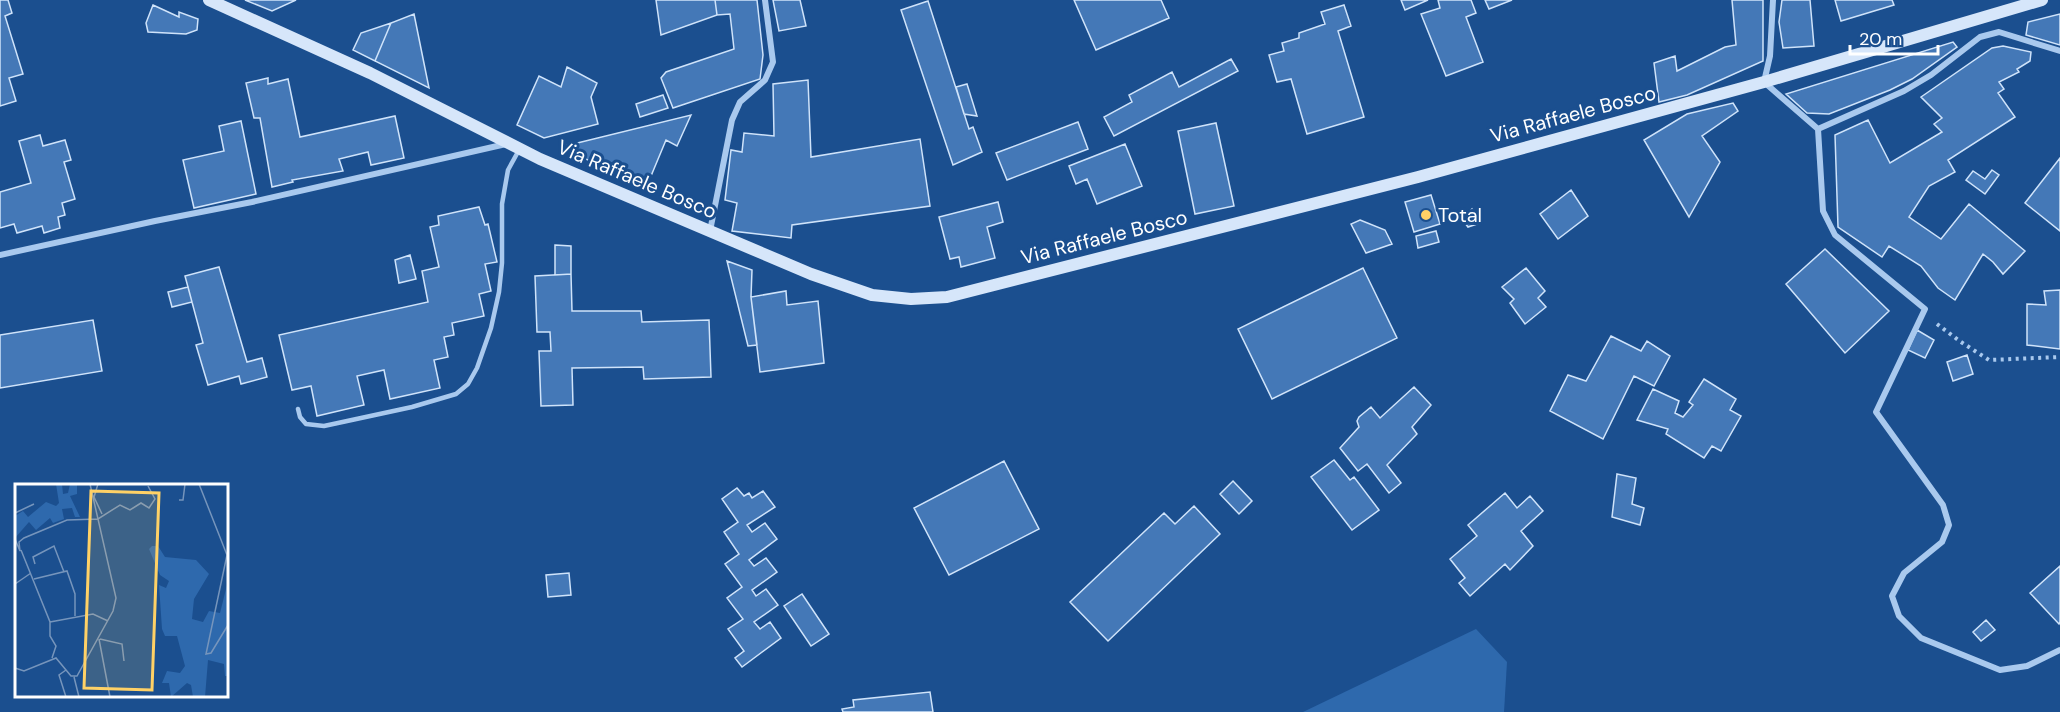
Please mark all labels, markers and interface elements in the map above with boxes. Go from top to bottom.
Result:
scale bar [1850,18,1938,56]
text: 20 m [1859,27,1902,51]
street label: Via Raffaele Bosco [1487,79,1659,149]
street label: Via Raffaele Bosco [553,134,721,224]
place label: Total [1438,202,1482,228]
street label: Via Raffaele Bosco [1018,204,1190,270]
marker: Total [1419,208,1433,222]
inset map [15,484,228,697]

